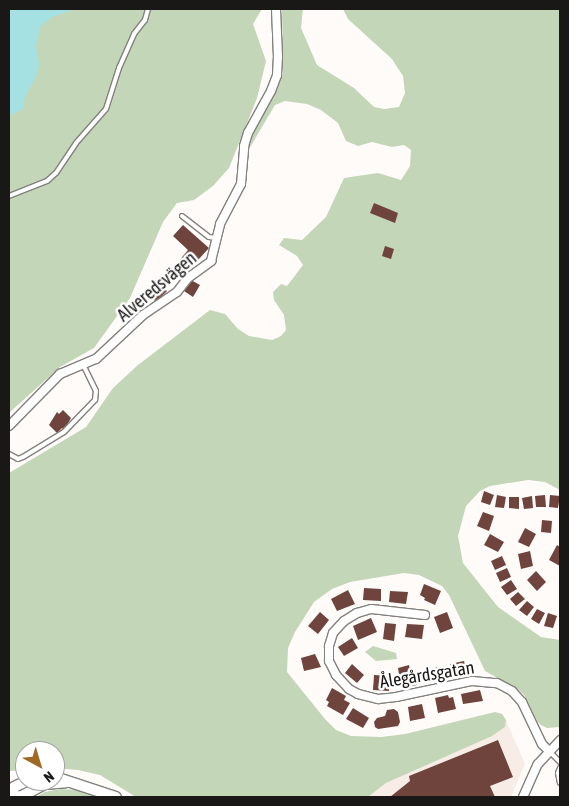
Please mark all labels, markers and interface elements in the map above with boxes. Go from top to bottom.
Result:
street label: Alveredsvägen [113,248,201,326]
street label: Ålegårdsgatan [378,657,476,693]
north arrow [15,741,65,791]
text: N [41,768,57,786]

